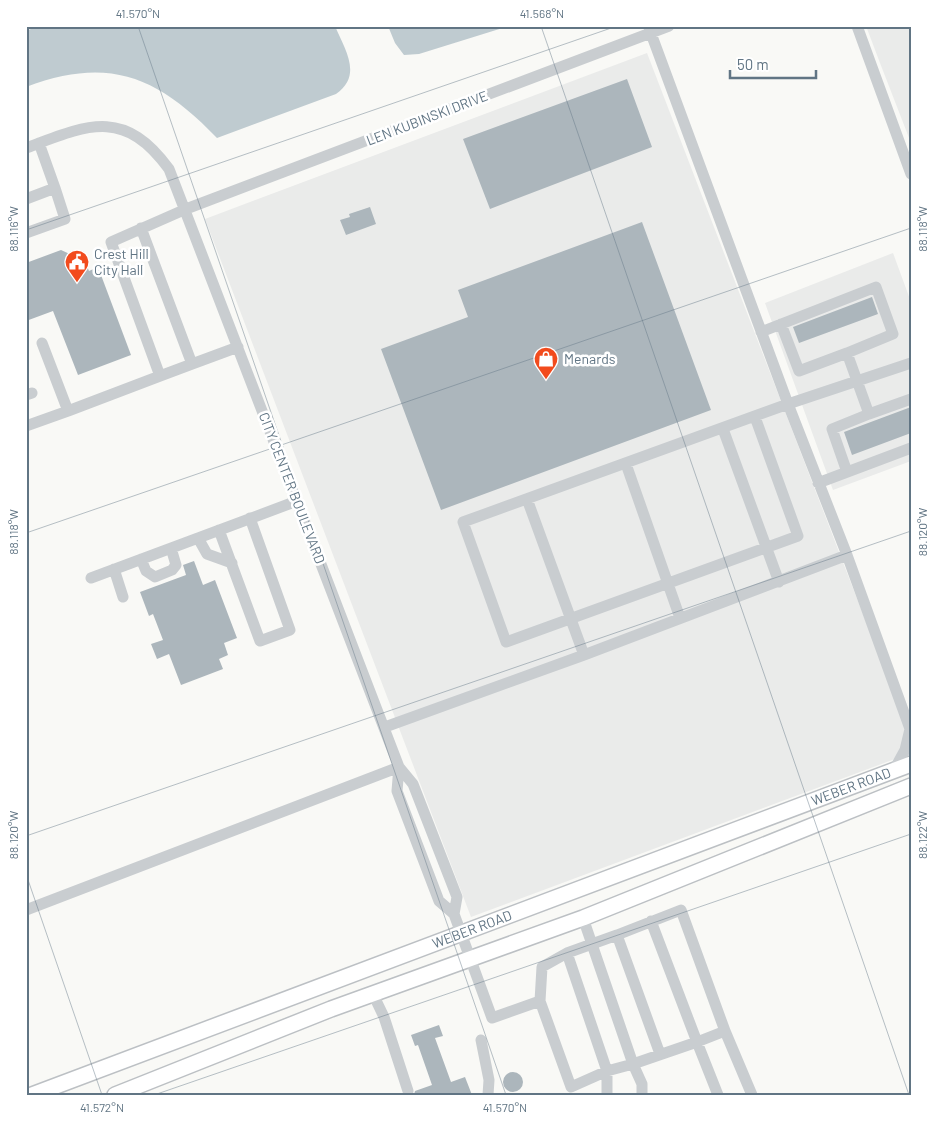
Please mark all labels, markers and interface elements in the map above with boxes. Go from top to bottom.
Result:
text: 41.570°N [116,6,160,20]
text: 41.568°N [520,6,564,20]
scale bar [730,48,816,80]
text: 50 m [737,55,769,73]
street label: LEN KUBINSKI DRIVE [364,87,490,149]
text: 88.116°W [6,206,20,252]
text: 88.118°W [915,206,929,252]
place label: Crest Hill City Hall [94,245,149,278]
public building icon: Crest Hill City Hall [64,249,90,283]
shop icon: Menards [533,346,559,380]
place label: Menards [564,350,616,367]
street label: CITY CENTER BOULEVARD [256,410,329,566]
text: 88.120°W [915,507,929,556]
text: 88.118°W [6,509,20,555]
street label: WEBER ROAD [809,763,893,809]
text: 88.120°W [6,810,20,859]
text: 88.122°W [915,811,929,859]
street label: WEBER ROAD [430,906,514,952]
text: 41.572°N [80,1100,124,1114]
text: 41.570°N [483,1100,527,1114]

